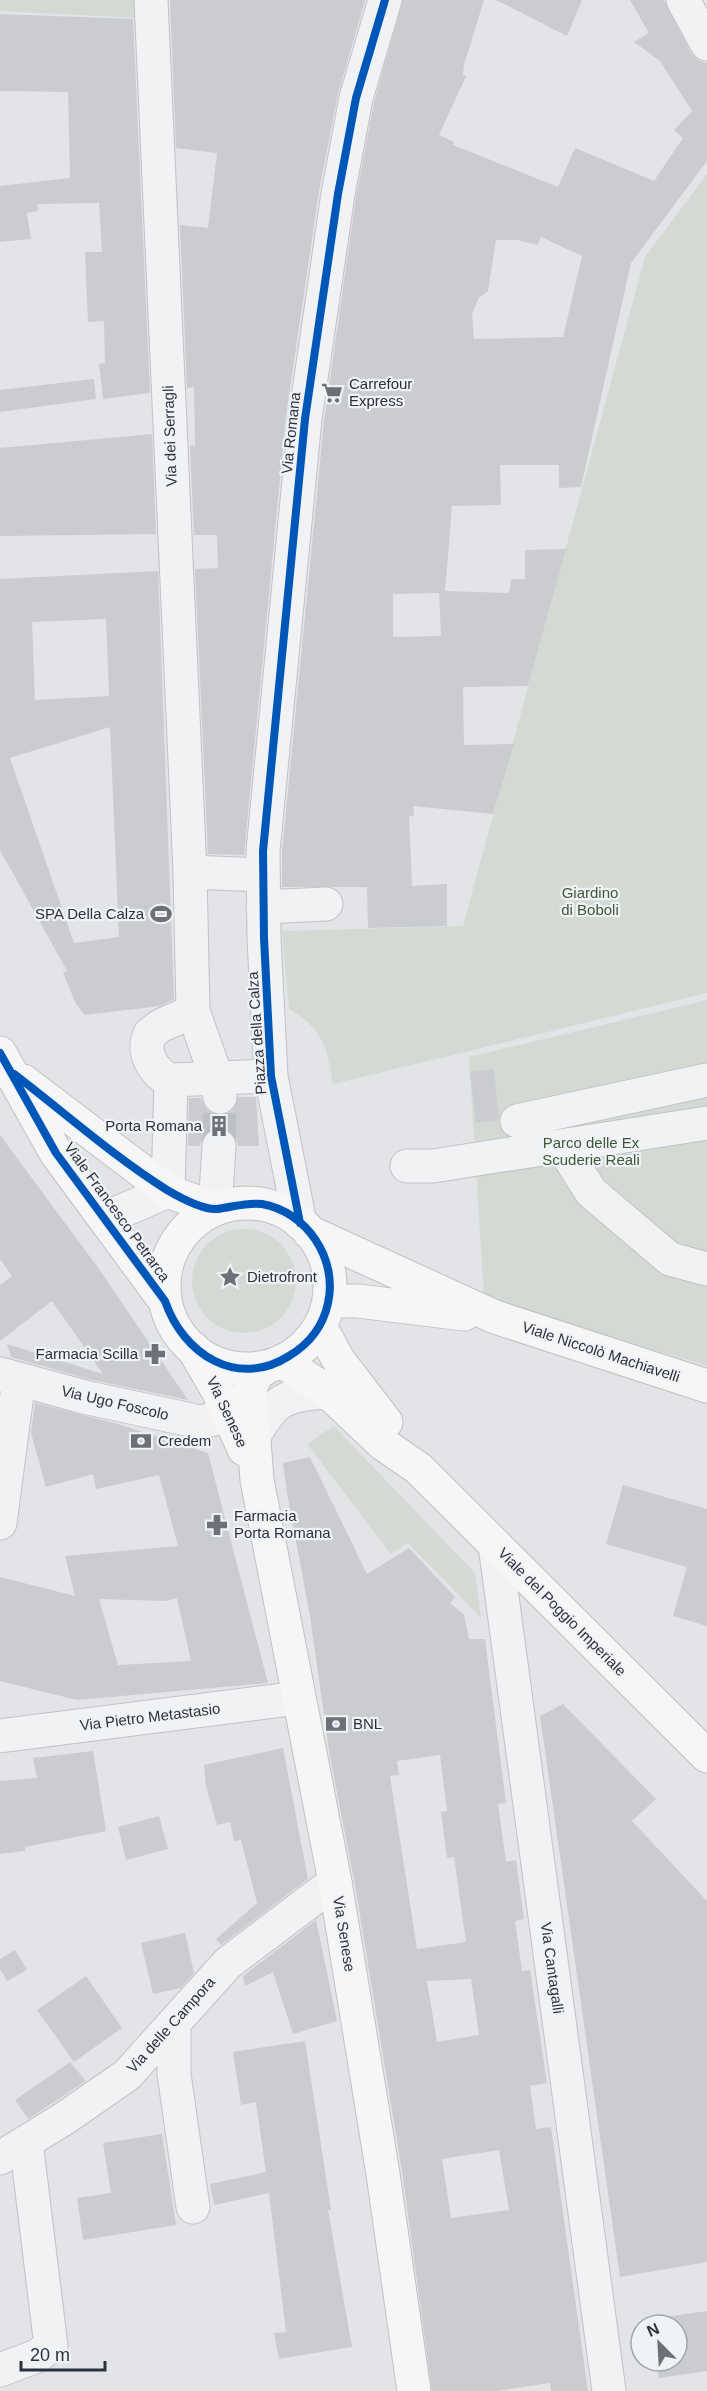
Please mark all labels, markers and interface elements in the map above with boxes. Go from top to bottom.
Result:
place label: Carrefour Express [349,375,412,409]
supermarket icon: Carrefour Express [320,381,344,405]
street label: Via dei Serragli [159,385,180,487]
street label: Via Romana [278,390,303,475]
park label: Giardino di Boboli [561,884,619,918]
sports icon: SPA Della Calza [149,902,173,926]
place label: SPA Della Calza [35,905,145,922]
street label: Piazza della Calza [244,970,269,1095]
building icon: Porta Romana [207,1114,231,1138]
place label: Porta Romana [105,1117,203,1134]
park label: Parco delle Ex Scuderie Reali [542,1134,640,1168]
street label: Viale Francesco Petrarca [61,1139,174,1285]
place icon: Dietrofront [218,1265,242,1289]
place label: Dietrofront [247,1268,318,1285]
street label: Viale Niccolò Machiavelli [520,1318,682,1385]
pharmacy icon: Farmacia Scilla [143,1342,167,1366]
place label: Farmacia Scilla [35,1345,139,1362]
street label: Via Senese [204,1374,251,1450]
street label: Via Ugo Foscolo [60,1382,171,1423]
bank icon: Credem [129,1429,153,1453]
place label: Credem [158,1432,211,1449]
place label: Farmacia Porta Romana [234,1507,331,1541]
pharmacy icon: Farmacia Porta Romana [205,1513,229,1537]
street label: Viale del Poggio Imperiale [495,1544,630,1679]
street label: Via Pietro Metastasio [79,1699,221,1734]
bank icon: BNL [324,1712,348,1736]
place label: BNL [353,1715,382,1732]
street label: Via Senese [330,1895,359,1973]
street label: Via Cantagalli [538,1921,567,2015]
street label: Via delle Campora [123,1973,219,2076]
north arrow [629,2313,689,2373]
text: N [644,2320,662,2340]
scale bar [21,2334,105,2372]
text: 20 m [30,2345,70,2365]

